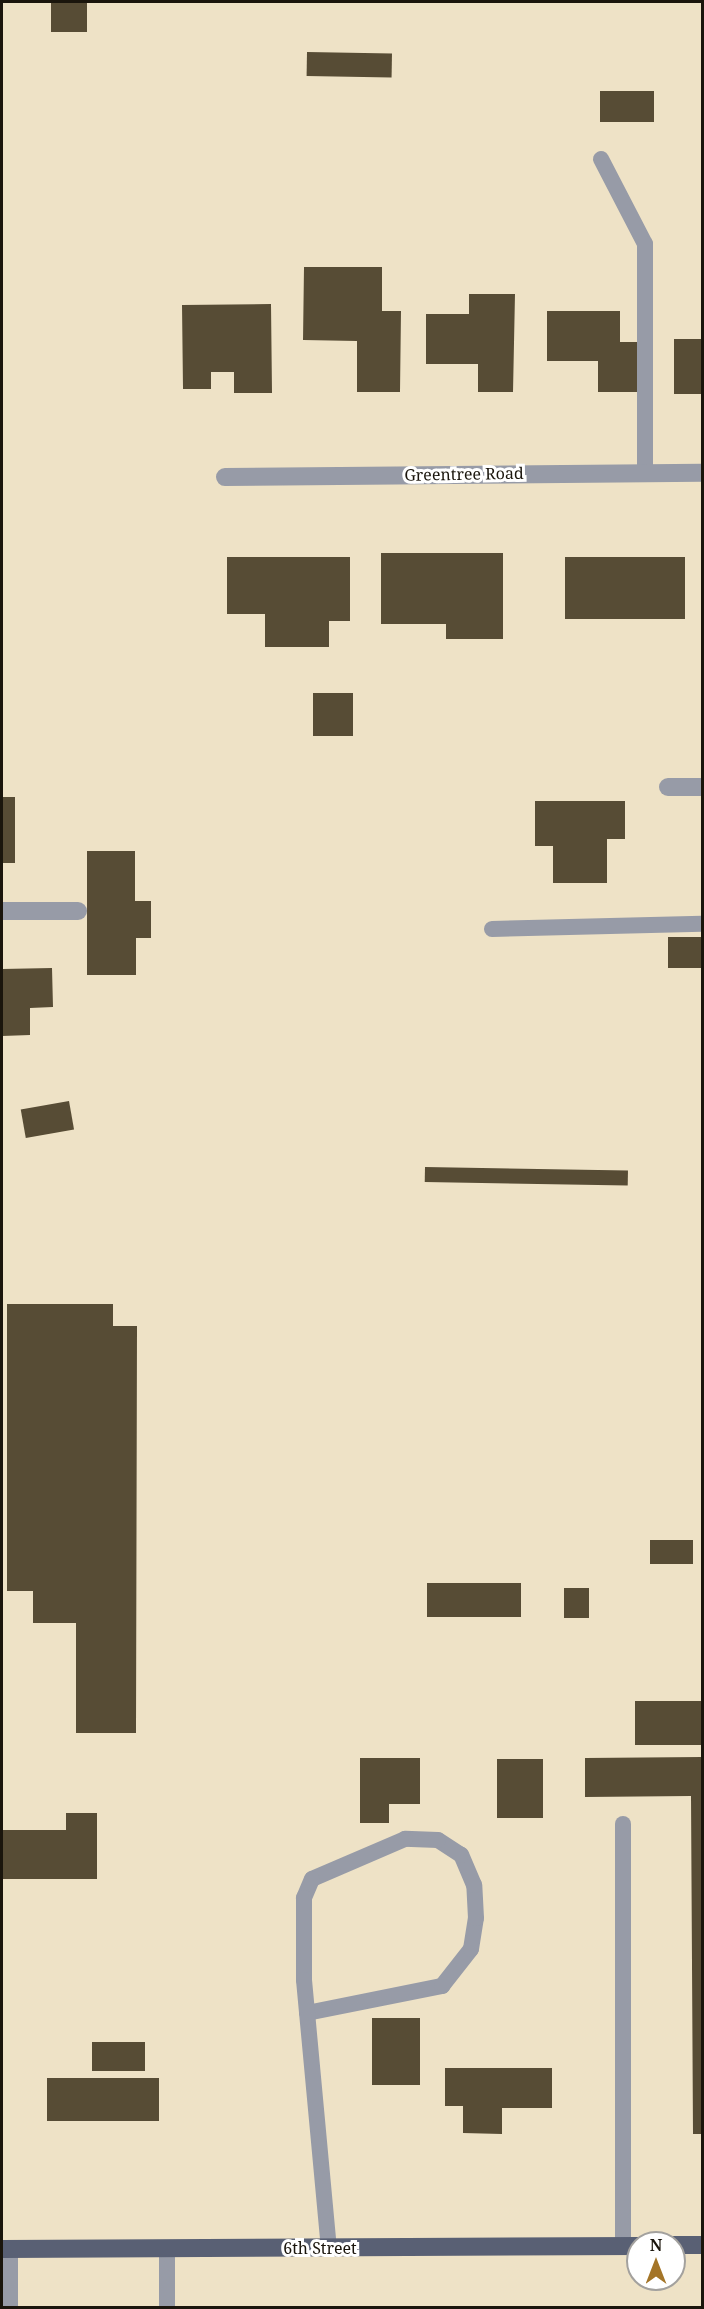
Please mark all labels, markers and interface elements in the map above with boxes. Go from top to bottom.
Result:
street label: Greentree Road [404,463,524,485]
north arrow [626,2231,686,2291]
text: N [650,2234,662,2256]
street label: 6th Street [283,2238,357,2258]

